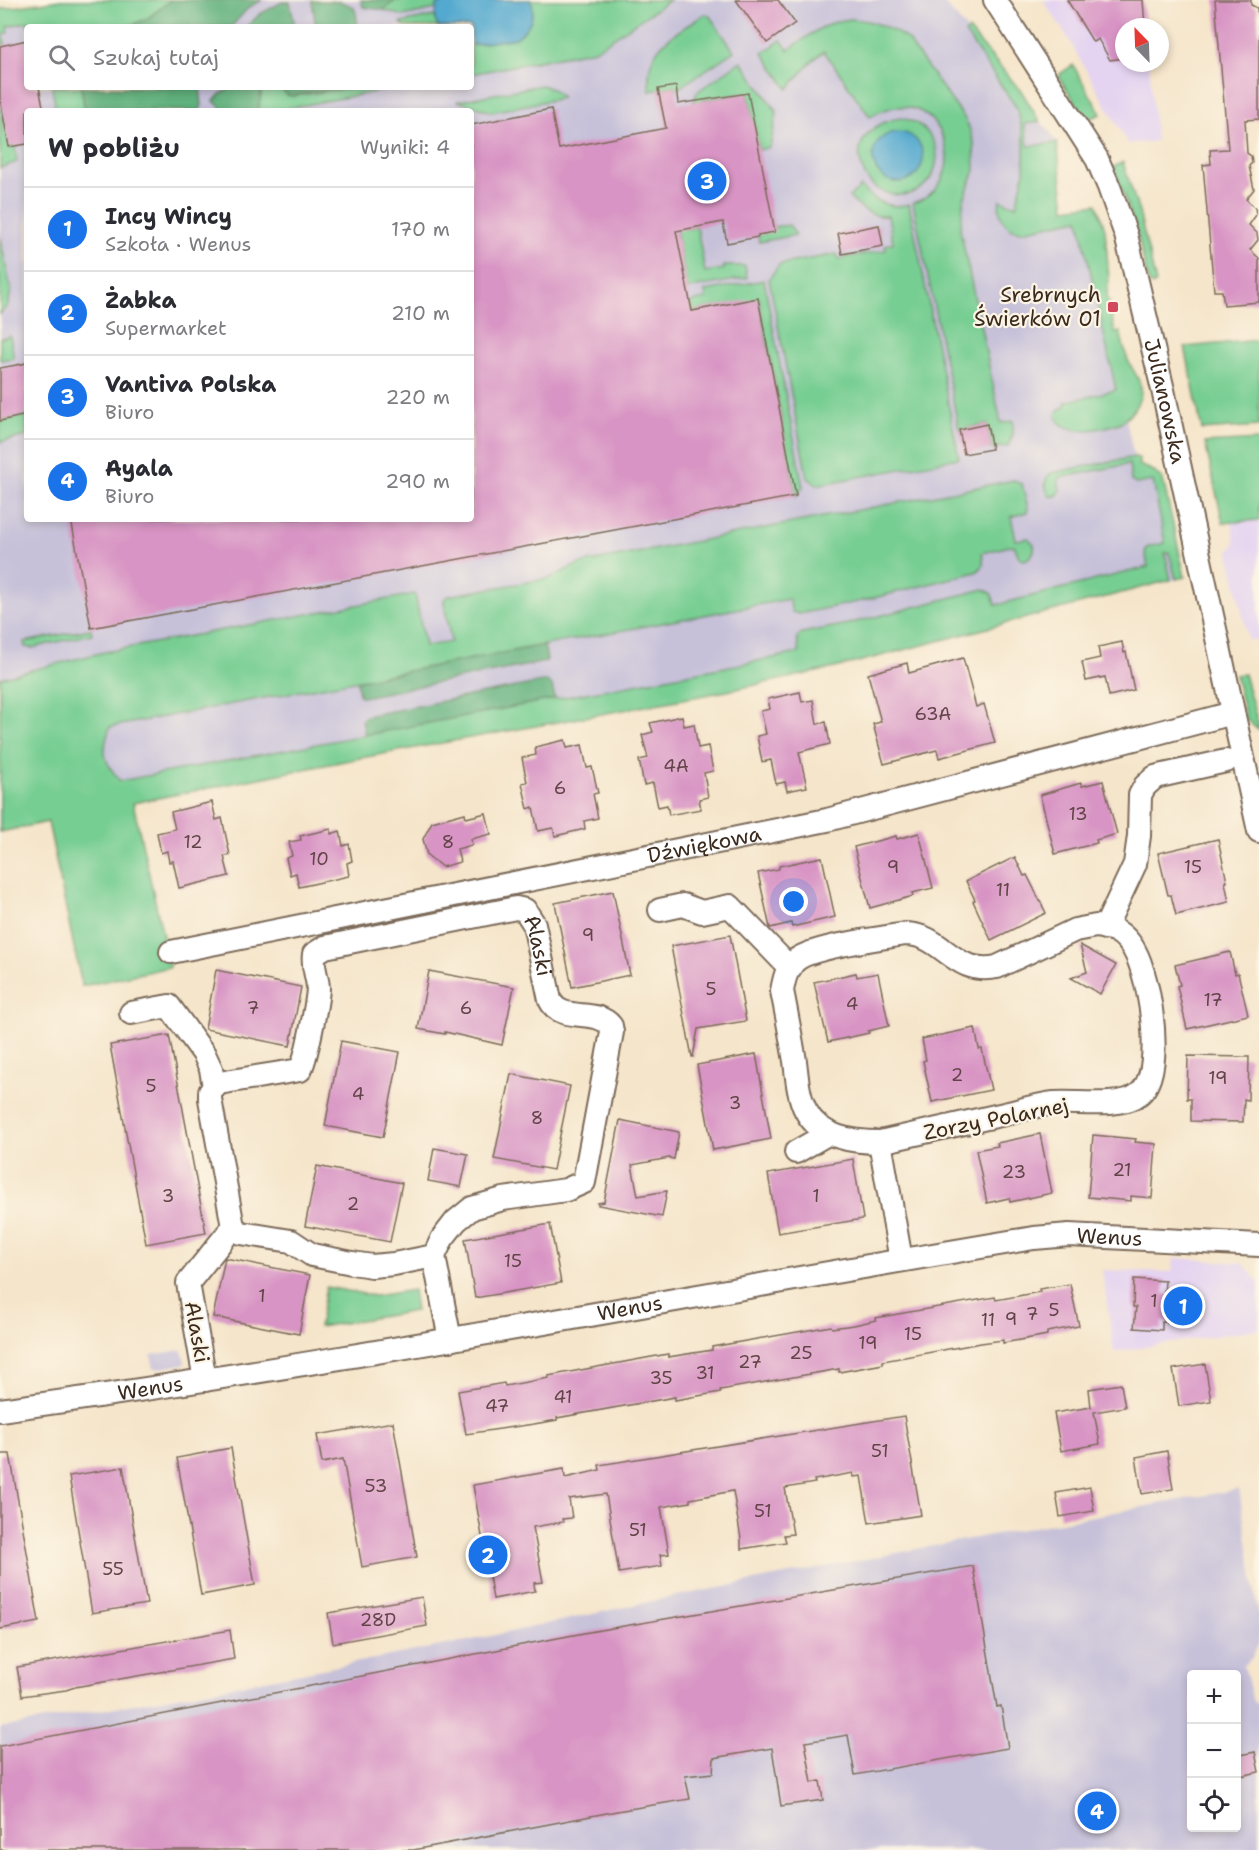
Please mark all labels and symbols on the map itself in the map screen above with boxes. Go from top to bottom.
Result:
north arrow [1115,18,1169,72]
pin: 3 [688,158,726,204]
place label: Srebrnych Świerków 01 [974,281,1101,333]
marker: Srebrnych Świerków 01 [1106,300,1120,314]
street label: Julianowska [1137,336,1193,466]
house number: 63A [915,702,951,726]
house number: 4A [663,754,689,778]
house number: 6 [554,776,566,800]
house number: 13 [1068,802,1088,826]
street label: Dźwiękowa [645,820,764,870]
house number: 12 [183,830,203,854]
house number: 8 [442,830,454,854]
house number: 10 [309,847,329,871]
house number: 9 [887,855,899,879]
house number: 15 [1184,855,1202,879]
house number: 11 [996,878,1010,902]
your location [779,887,808,916]
street label: Alaski [517,909,559,979]
house number: 9 [582,923,594,947]
house number: 5 [705,977,717,1001]
house number: 17 [1203,988,1223,1012]
house number: 4 [846,992,858,1016]
house number: 7 [247,996,259,1020]
house number: 6 [460,996,472,1020]
house number: 2 [951,1063,963,1087]
house number: 19 [1208,1066,1228,1090]
house number: 5 [145,1074,157,1098]
house number: 4 [352,1082,364,1106]
house number: 3 [729,1091,741,1115]
street label: Zorzy Polarnej [921,1091,1071,1147]
house number: 8 [531,1106,543,1130]
house number: 21 [1112,1158,1132,1182]
house number: 23 [1002,1160,1026,1184]
house number: 3 [162,1184,174,1208]
house number: 1 [812,1184,820,1208]
house number: 2 [347,1192,359,1216]
street label: Wenus [1076,1221,1143,1253]
house number: 15 [504,1249,522,1273]
house number: 1 [258,1284,266,1308]
pin: 1 [1164,1284,1202,1328]
street label: Wenus [595,1289,665,1328]
house number: 1 [1150,1289,1158,1313]
house number: 5 [1048,1298,1060,1322]
street label: Alaski [178,1299,216,1365]
house number: 7 [1026,1302,1038,1326]
house number: 9 [1005,1307,1017,1331]
house number: 11 [981,1308,995,1332]
house number: 15 [904,1322,922,1346]
house number: 19 [858,1331,878,1355]
house number: 25 [789,1341,813,1365]
house number: 27 [738,1350,762,1374]
house number: 31 [695,1361,715,1385]
house number: 35 [649,1366,673,1390]
street label: Wenus [116,1369,185,1407]
house number: 41 [553,1385,573,1409]
house number: 47 [485,1394,509,1418]
house number: 51 [871,1439,889,1463]
house number: 53 [365,1474,387,1498]
house number: 51 [754,1499,772,1523]
house number: 51 [629,1518,647,1542]
pin: 2 [468,1532,508,1578]
house number: 55 [102,1557,124,1581]
house number: 28D [360,1608,396,1632]
pin: 4 [1078,1788,1116,1834]

